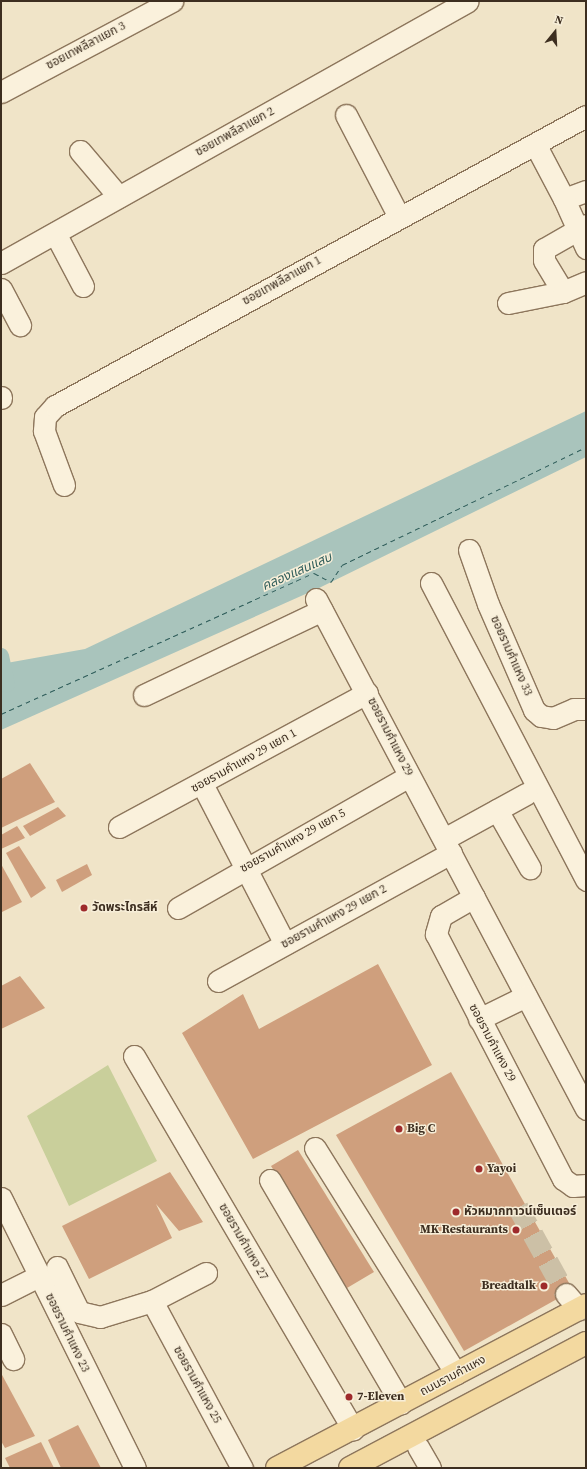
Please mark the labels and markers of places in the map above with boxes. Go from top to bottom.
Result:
place label: วัดพระไกรสีห์ [92,901,158,915]
marker: วัดพระไกรสีห์ [79,903,89,913]
place label: Big C [407,1122,435,1136]
marker: Big C [394,1124,404,1134]
place label: Yayoi [487,1162,516,1176]
marker: Yayoi [474,1164,484,1174]
place label: หัวหมากทาวน์เซ็นเตอร์ [464,1205,576,1219]
marker: หัวหมากทาวน์เซ็นเตอร์ [451,1207,461,1217]
place label: MK Restaurants [420,1223,508,1237]
marker: MK Restaurants [511,1225,521,1235]
place label: Breadtalk [481,1279,536,1293]
marker: Breadtalk [539,1281,549,1291]
place label: 7-Eleven [357,1390,404,1404]
marker: 7-Eleven [344,1392,354,1402]

